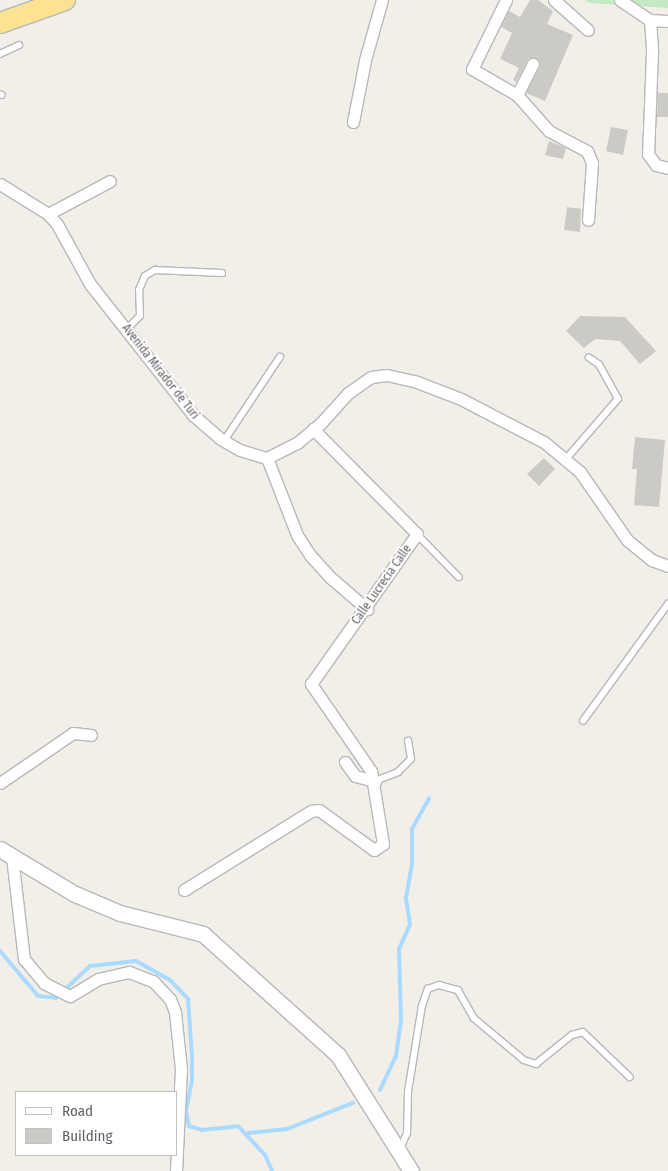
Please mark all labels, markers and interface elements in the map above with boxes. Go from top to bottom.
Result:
street label: Avenida Mirador de Turi [118,322,202,422]
street label: Calle Lucrecia Calle [349,542,415,628]
legend [15,1091,178,1156]
text: Road [62,1102,93,1120]
text: Building [62,1127,113,1145]

